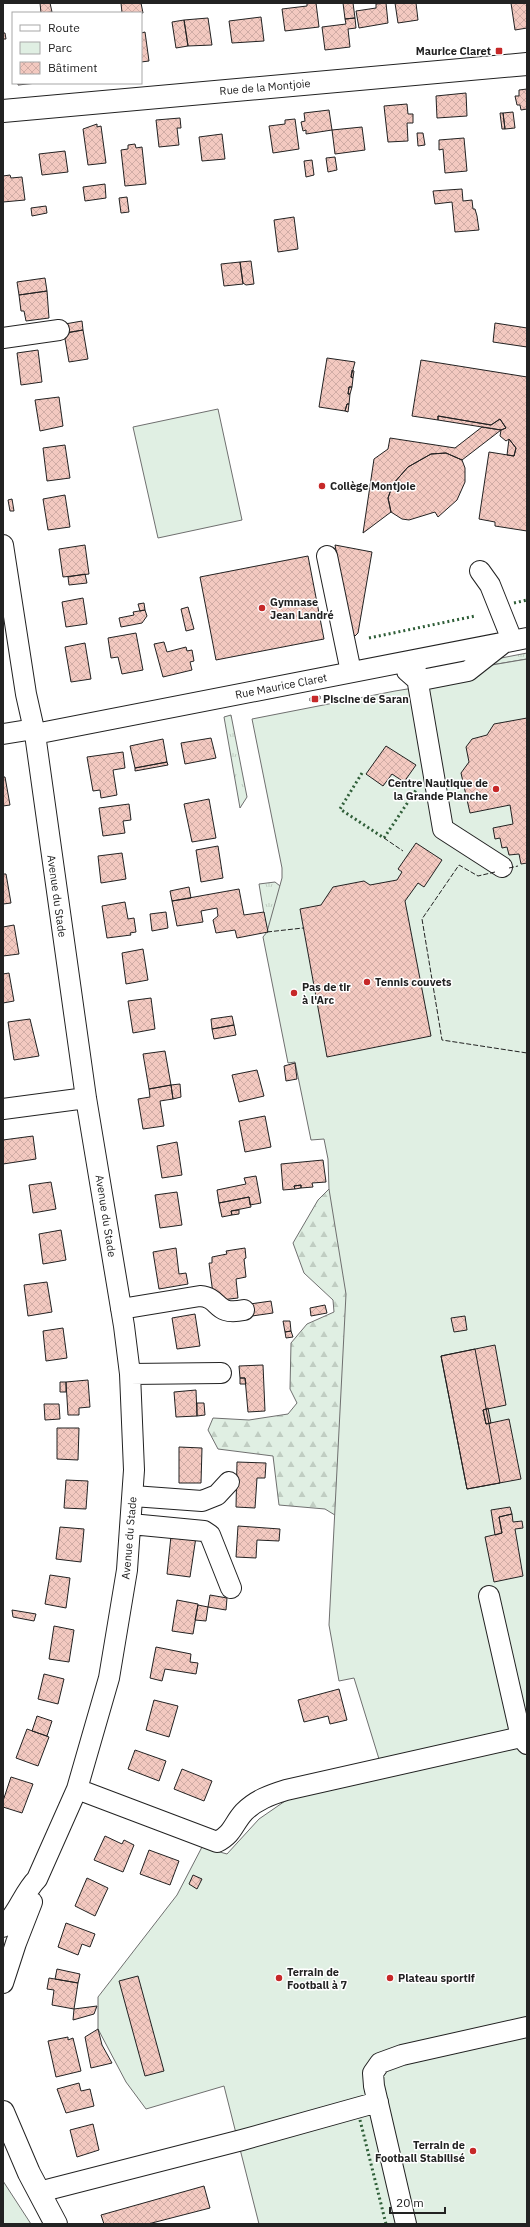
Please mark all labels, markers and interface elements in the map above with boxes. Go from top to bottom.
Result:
legend [12,12,142,84]
text: Route [48,20,80,35]
text: Parc [48,40,72,55]
place label: Maurice Claret [416,44,491,58]
marker: Maurice Claret [494,46,504,56]
text: Bâtiment [48,60,98,75]
street label: Rue de la Montjoie [219,76,311,98]
place label: Collège Montjoie [330,479,416,493]
marker: Collège Montjoie [317,481,327,491]
place label: Gymnase Jean Landré [270,595,334,622]
marker: Gymnase Jean Landré [257,603,267,613]
street label: Rue Maurice Claret [234,670,328,702]
place label: Piscine de Saran [323,692,409,706]
marker: Piscine de Saran [310,694,320,704]
place label: Centre Nautique de la Grande Planche [388,776,488,803]
marker: Centre Nautique de la Grande Planche [491,784,501,794]
street label: Avenue du Stade [44,854,70,938]
place label: Tennis couvets [375,975,452,989]
marker: Tennis couvets [362,977,372,987]
place label: Pas de tir à l'Arc [302,980,351,1007]
marker: Pas de tir à l'Arc [289,988,299,998]
street label: Avenue du Stade [93,1174,119,1258]
street label: Avenue du Stade [118,1496,140,1580]
place label: Terrain de Football à 7 [287,1965,348,1992]
place label: Plateau sportif [398,1971,475,1985]
marker: Terrain de Football à 7 [274,1973,284,1983]
marker: Plateau sportif [385,1973,395,1983]
place label: Terrain de Football Stabilisé [375,2138,465,2165]
marker: Terrain de Football Stabilisé [468,2146,478,2156]
scale bar [390,2189,445,2215]
text: 20 m [396,2195,424,2210]

